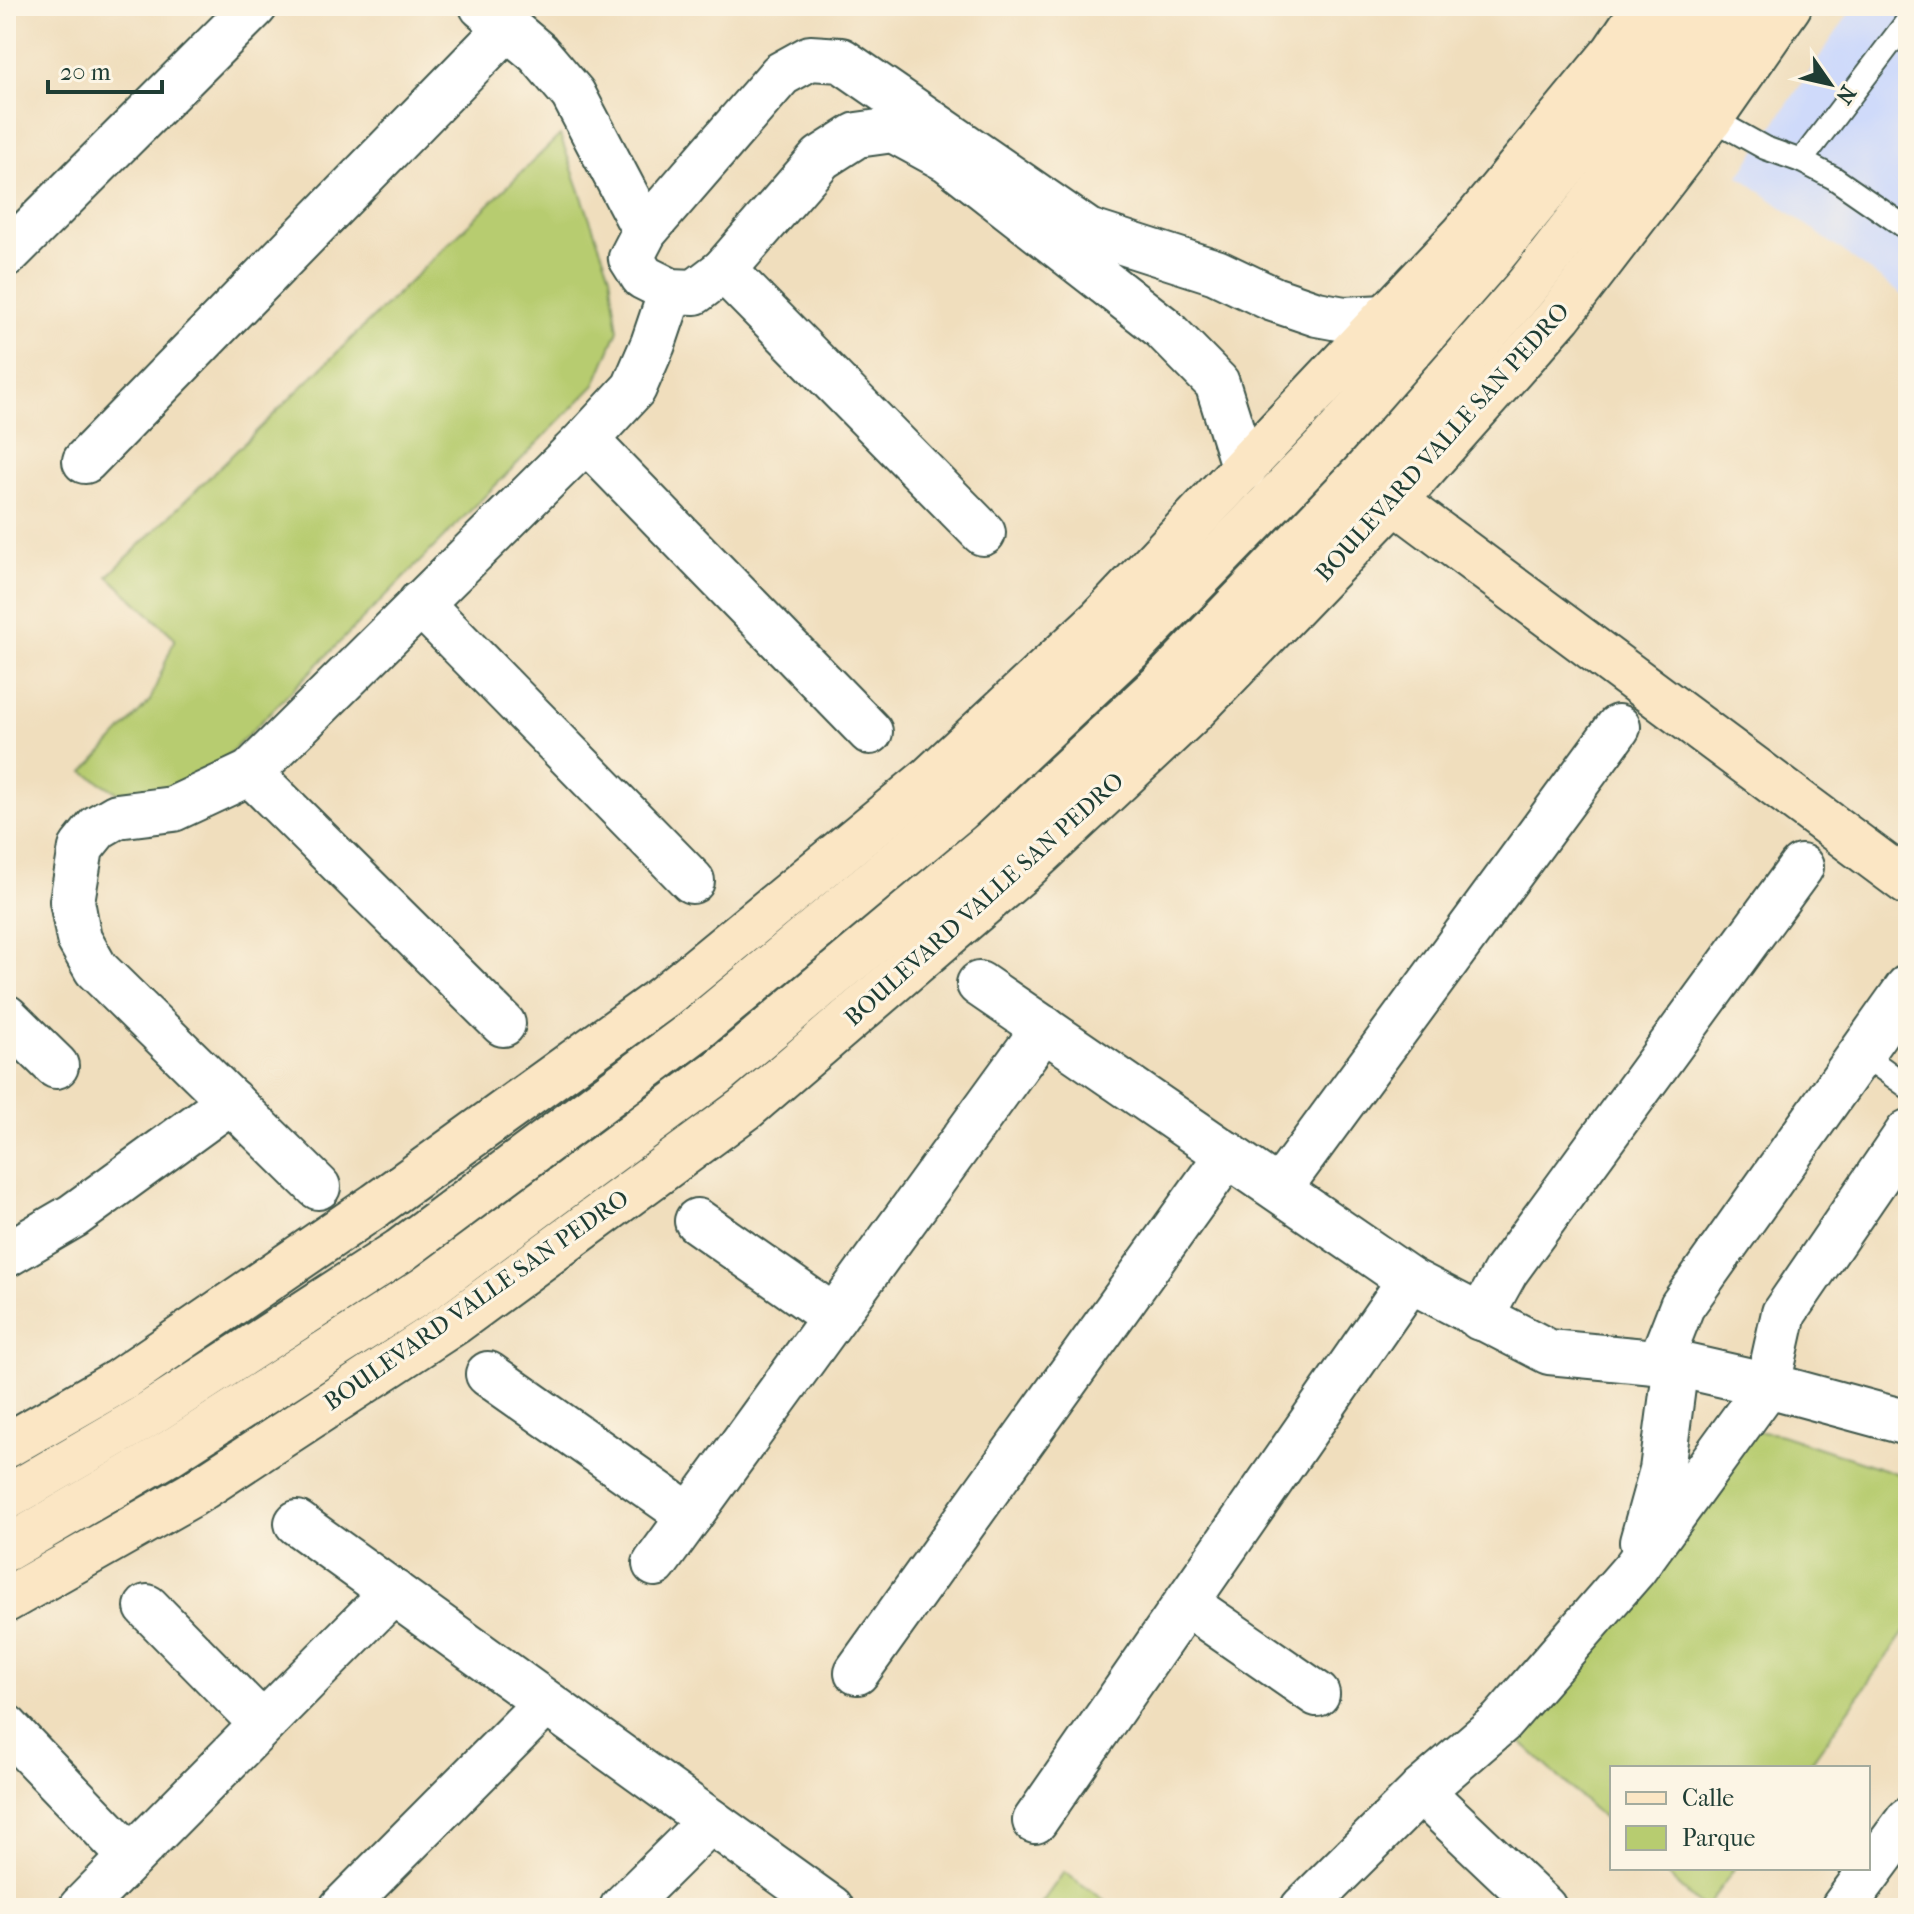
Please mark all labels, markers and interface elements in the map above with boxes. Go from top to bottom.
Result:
scale bar [48,44,162,94]
north arrow [1790,44,1870,124]
text: 20 m [60,58,111,86]
text: N [1830,80,1861,109]
street label: BOULEVARD VALLE SAN PEDRO [1309,297,1575,587]
street label: BOULEVARD VALLE SAN PEDRO [839,766,1129,1032]
street label: BOULEVARD VALLE SAN PEDRO [318,1184,634,1416]
legend [1610,1766,1870,1870]
text: Calle [1682,1784,1734,1812]
text: Parque [1682,1824,1755,1852]

